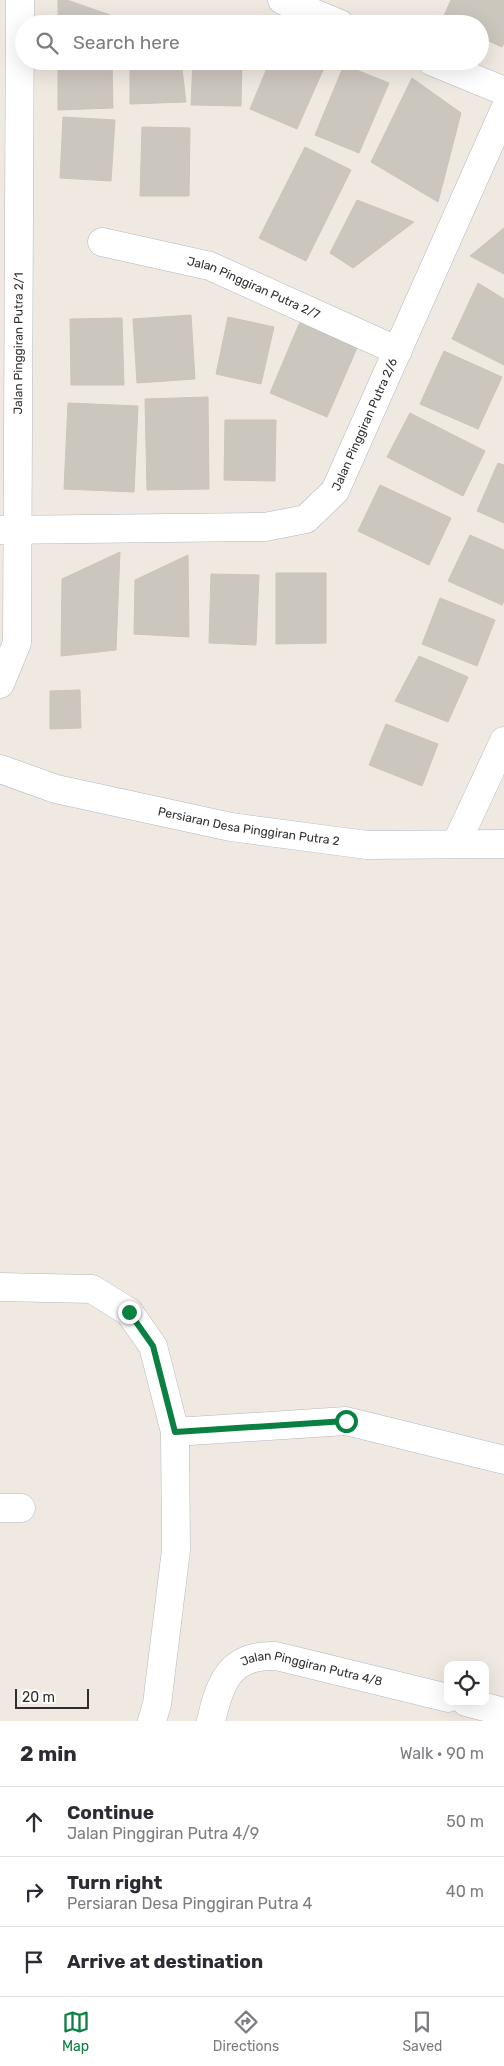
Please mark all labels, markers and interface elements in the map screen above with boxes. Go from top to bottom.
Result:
search box [15,15,489,70]
icon: search [33,29,61,57]
text: Search here [73,31,180,54]
street label: Jalan Pinggiran Putra 2/7 [186,254,322,322]
street label: Jalan Pinggiran Putra 2/1 [11,272,26,414]
street label: Jalan Pinggiran Putra 2/6 [329,356,400,493]
street label: Persiaran Desa Pinggiran Putra 2 [157,804,340,848]
route end [118,1301,141,1324]
route start [335,1410,358,1433]
street label: Jalan Pinggiran Putra 4/8 [238,1649,384,1689]
map controls [444,1661,489,1706]
button: locate [444,1661,489,1706]
scale bar [15,1686,89,1709]
text: 20 m [22,1689,55,1706]
text: 2 min [20,1741,77,1766]
text: Walk · 90 m [400,1744,484,1763]
text: Continue [67,1801,154,1824]
icon: ahead [20,1808,48,1836]
text: 50 m [446,1812,484,1831]
text: Jalan Pinggiran Putra 4/9 [67,1824,259,1843]
text: Turn right [67,1871,162,1894]
icon: right [20,1878,48,1906]
text: 40 m [446,1882,484,1901]
text: Persiaran Desa Pinggiran Putra 4 [67,1894,312,1913]
icon: arrive [20,1948,48,1976]
text: Arrive at destination [67,1950,263,1973]
tab: Map [62,2008,90,2055]
tab: Directions [213,2008,279,2055]
tab: Saved [402,2008,442,2055]

